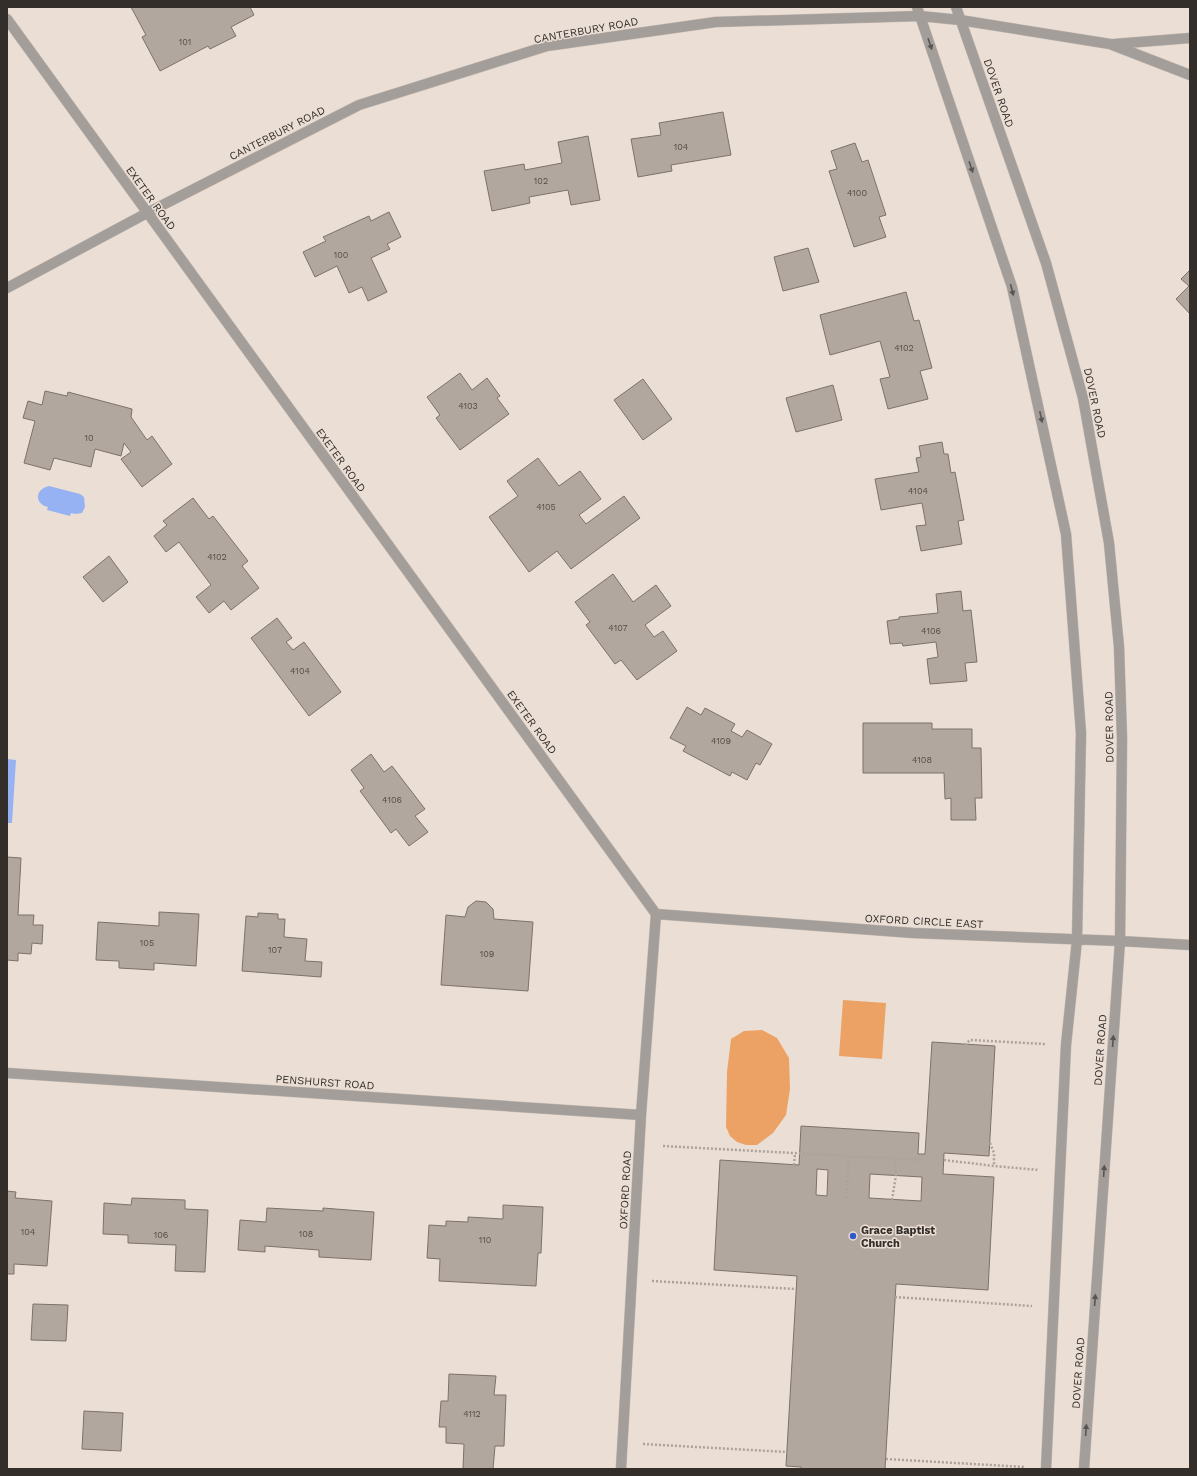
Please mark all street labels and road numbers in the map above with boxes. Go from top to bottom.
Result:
street label: CANTERBURY ROAD [533,15,639,46]
street label: DOVER ROAD [981,57,1016,129]
street label: CANTERBURY ROAD [227,104,327,163]
street label: EXETER ROAD [123,164,178,233]
street label: DOVER ROAD [1081,367,1108,440]
street label: EXETER ROAD [313,426,368,495]
street label: EXETER ROAD [504,688,559,757]
street label: DOVER ROAD [1102,691,1117,763]
street label: OXFORD CIRCLE EAST [864,912,984,931]
street label: DOVER ROAD [1092,1014,1109,1086]
street label: PENSHURST ROAD [275,1073,375,1092]
street label: OXFORD ROAD [617,1150,634,1230]
street label: DOVER ROAD [1070,1337,1087,1409]

